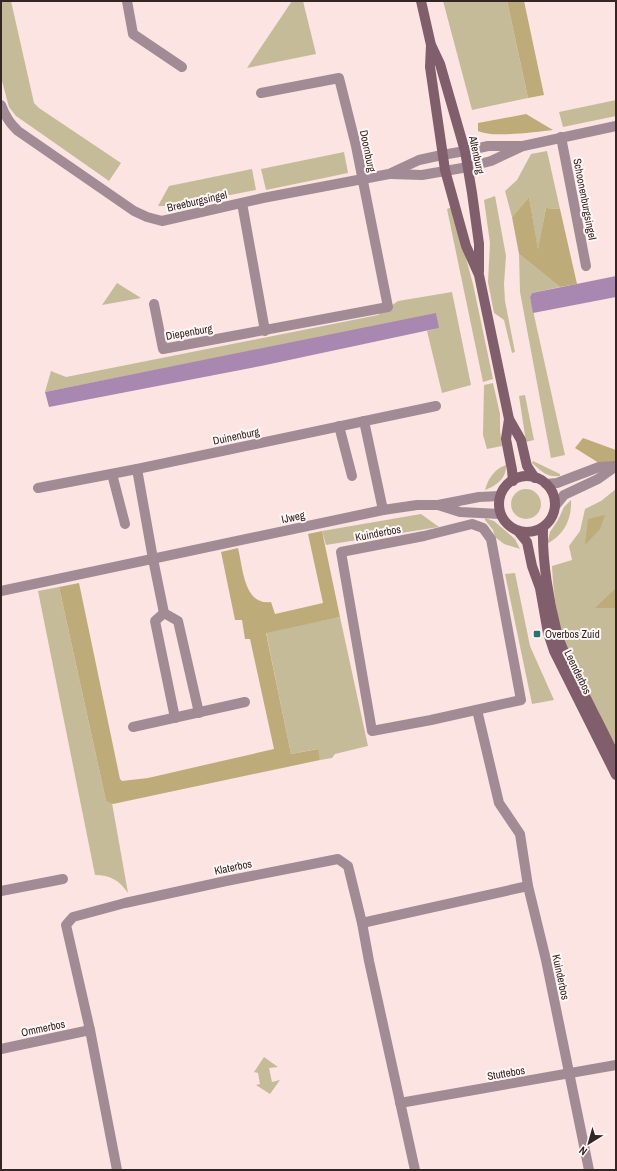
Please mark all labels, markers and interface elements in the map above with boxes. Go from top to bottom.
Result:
street label: Doornburg [357,129,379,173]
street label: Altenburg [466,134,488,175]
street label: Schoonenburgsingel [570,157,600,241]
street label: Breeburgsingel [166,187,228,215]
street label: Diepenburg [165,321,213,343]
street label: Duinenburg [211,424,261,448]
street label: IJweg [280,508,306,526]
street label: Kuinderbos [354,522,402,544]
place label: Overbos Zuid [545,627,600,641]
marker: Overbos Zuid [532,629,542,639]
street label: Leenderbos [561,648,595,697]
street label: Klaterbos [213,856,254,878]
street label: Kuinderbos [549,953,573,1001]
street label: Ommerbos [20,1016,67,1039]
street label: Stuttebos [486,1063,526,1083]
north arrow [569,1123,609,1163]
text: N [576,1143,590,1159]

